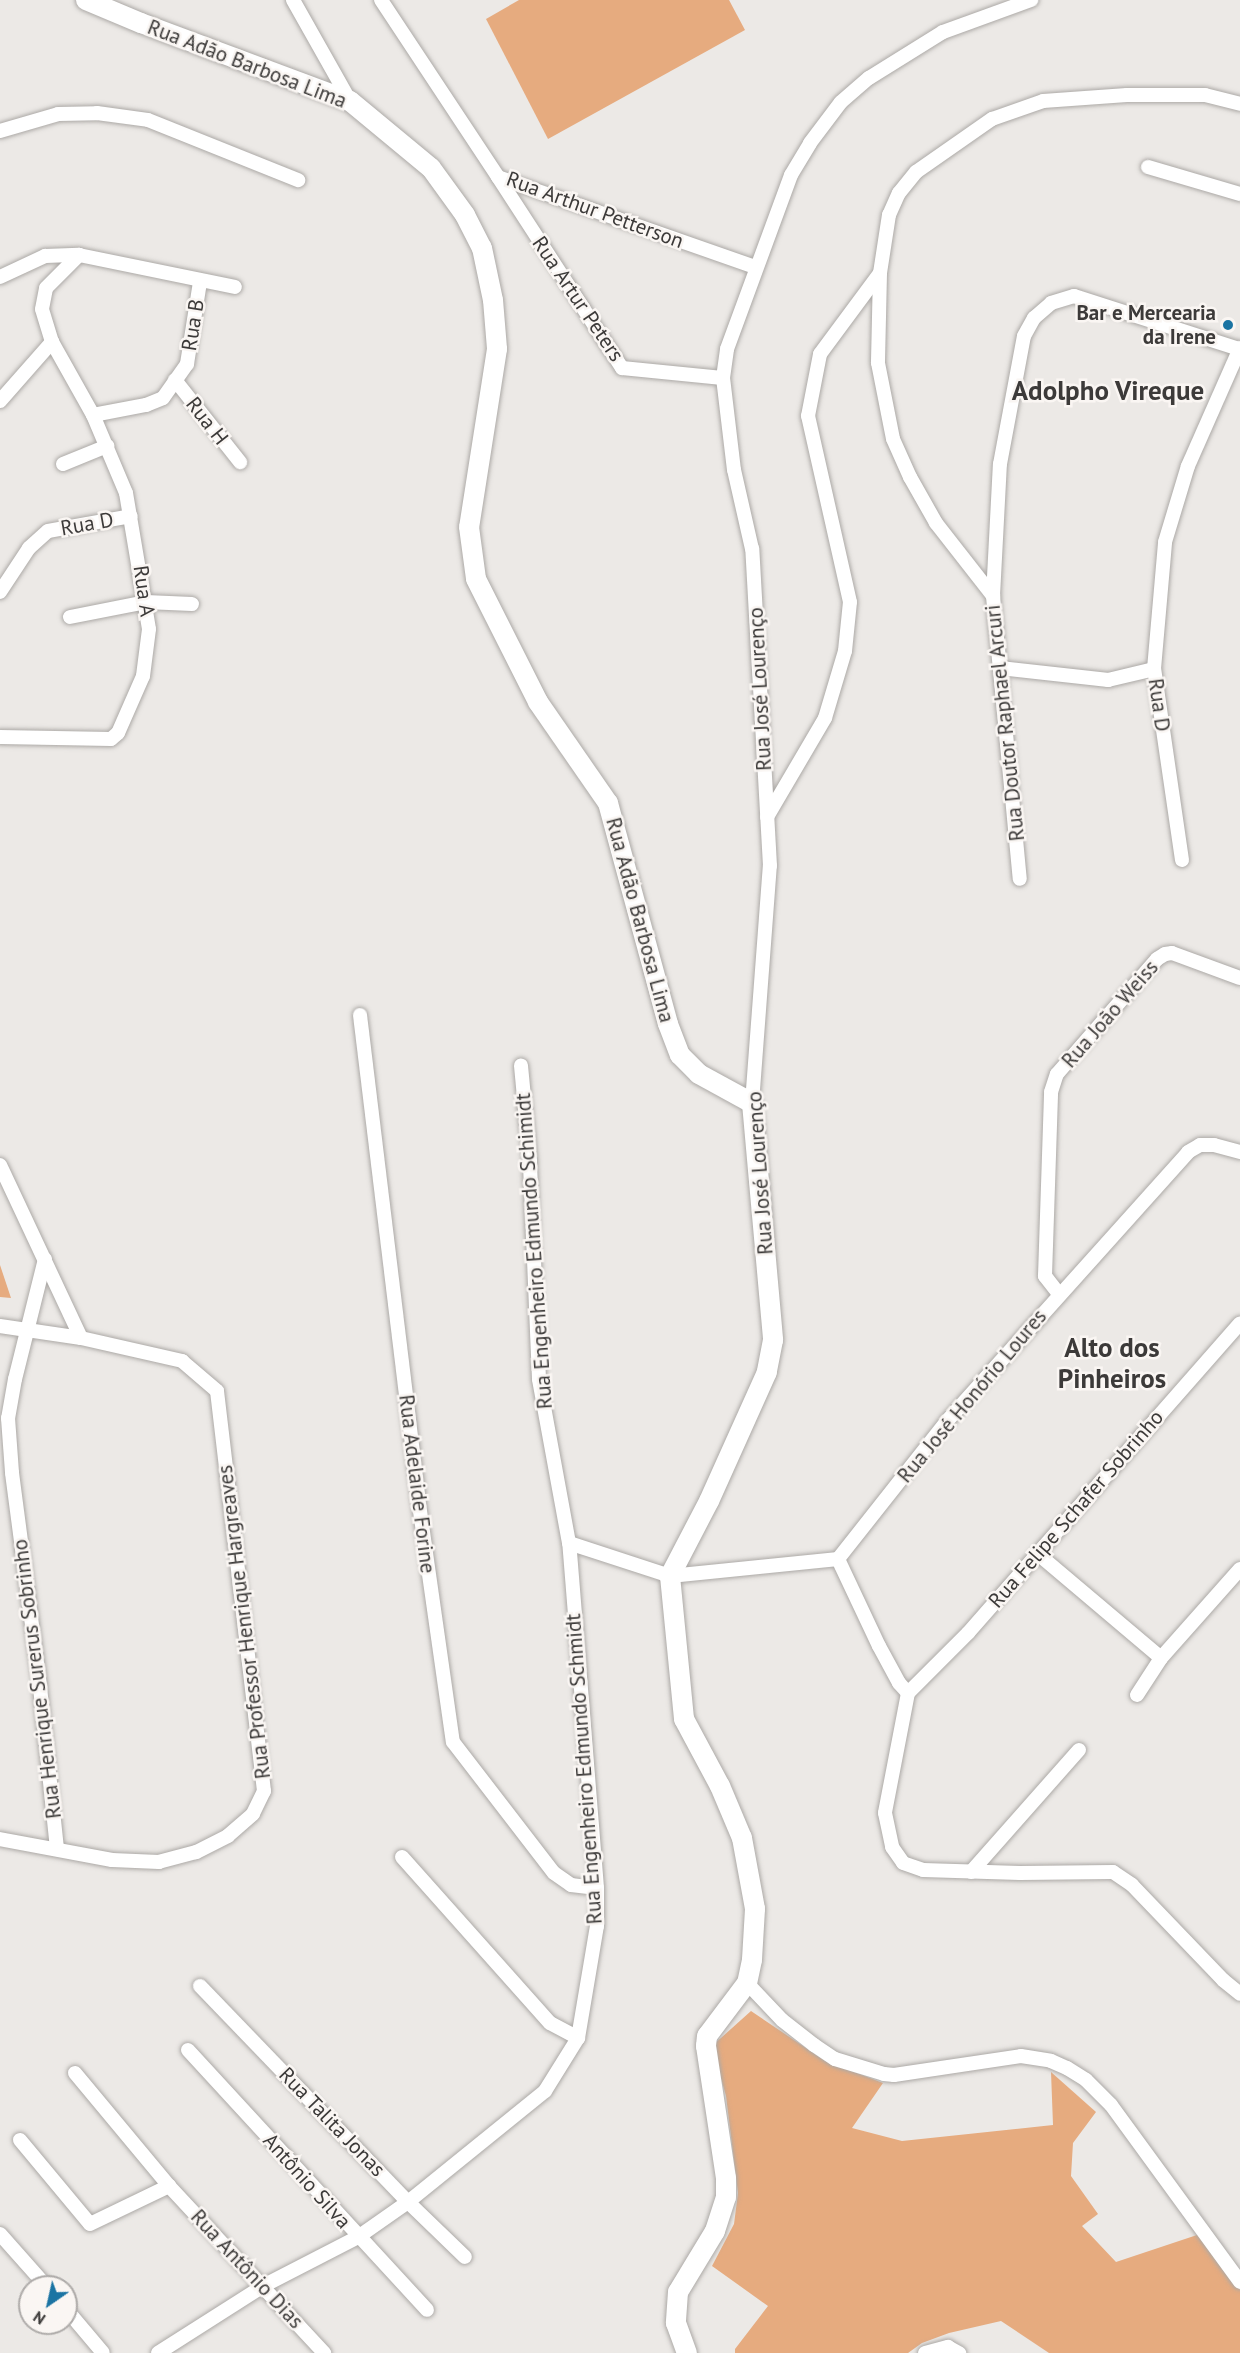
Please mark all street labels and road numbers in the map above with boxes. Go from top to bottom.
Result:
street label: Rua Adão Barbosa Lima [144,14,350,114]
street label: Rua Arthur Petterson [503,166,687,254]
street label: Rua Artur Peters [527,231,629,367]
street label: Rua B [176,297,210,353]
street label: Rua H [181,392,233,450]
street label: Rua D [59,507,115,541]
street label: Rua A [128,564,160,618]
street label: Rua Doutor Raphael Arcuri [980,603,1030,843]
street label: Rua José Lourenço [743,607,777,771]
street label: Rua D [1143,677,1175,733]
street label: Rua Adão Barbosa Lima [600,814,680,1026]
street label: Rua João Weiss [1056,955,1164,1073]
street label: Rua José Lourenço [742,1090,778,1256]
street label: Rua Engenheiro Edmundo Schimidt [510,1092,558,1410]
street label: Rua José Honório Loures [892,1304,1052,1488]
street label: Rua Adelaide Forine [393,1393,441,1575]
street label: Rua Felipe Schafer Sobrinho [983,1405,1169,1613]
street label: Rua Professor Henrique Hargreaves [212,1464,276,1780]
street label: Rua Henrique Surerus Sobrinho [7,1538,67,1820]
street label: Rua Engenheiro Edmundo Schmidt [561,1613,607,1925]
street label: Rua Talita Jonas [273,2062,391,2182]
street label: Antônio Silva [258,2128,356,2234]
street label: Rua Antônio Dias [185,2204,309,2334]

